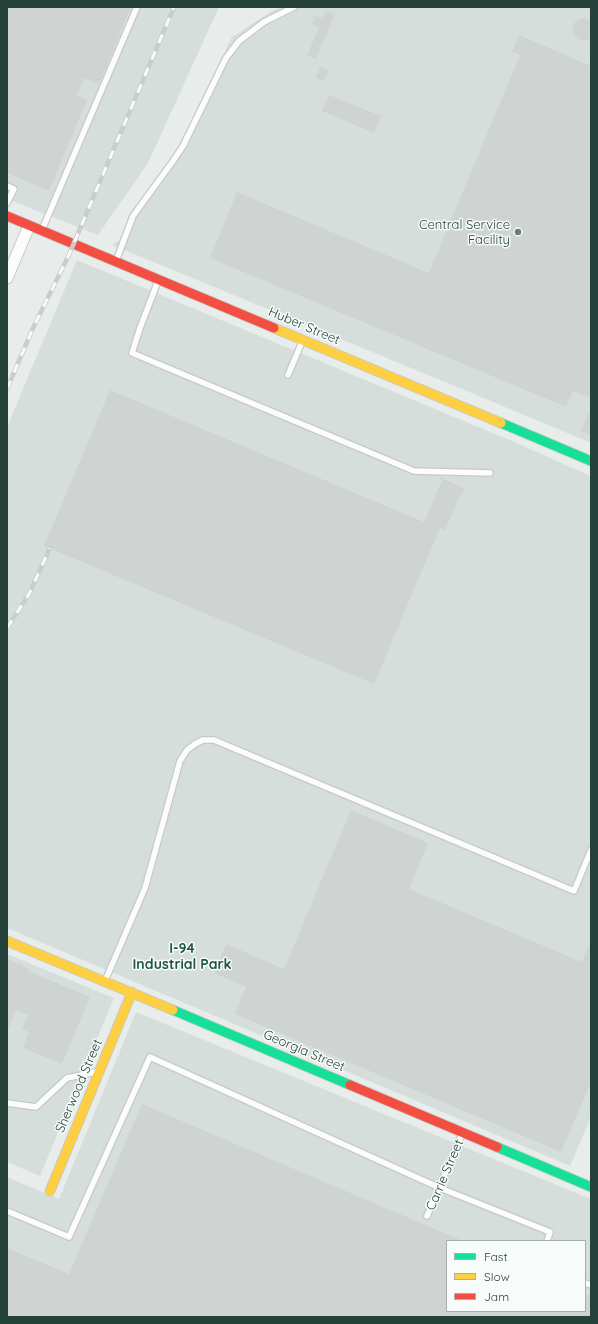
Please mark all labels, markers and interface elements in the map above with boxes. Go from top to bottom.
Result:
place label: Central Service Facility [419,217,510,248]
marker: Central Service Facility [513,227,523,237]
street label: Huber Street [266,304,342,348]
district label: I-94 Industrial Park [133,941,231,974]
street label: Georgia Street [261,1027,347,1075]
street label: Sherwood Street [52,1037,106,1135]
street label: Carrie Street [423,1137,467,1213]
legend [446,1240,586,1312]
text: Fast [484,1249,508,1264]
text: Slow [484,1269,510,1284]
text: Jam [484,1289,509,1304]

